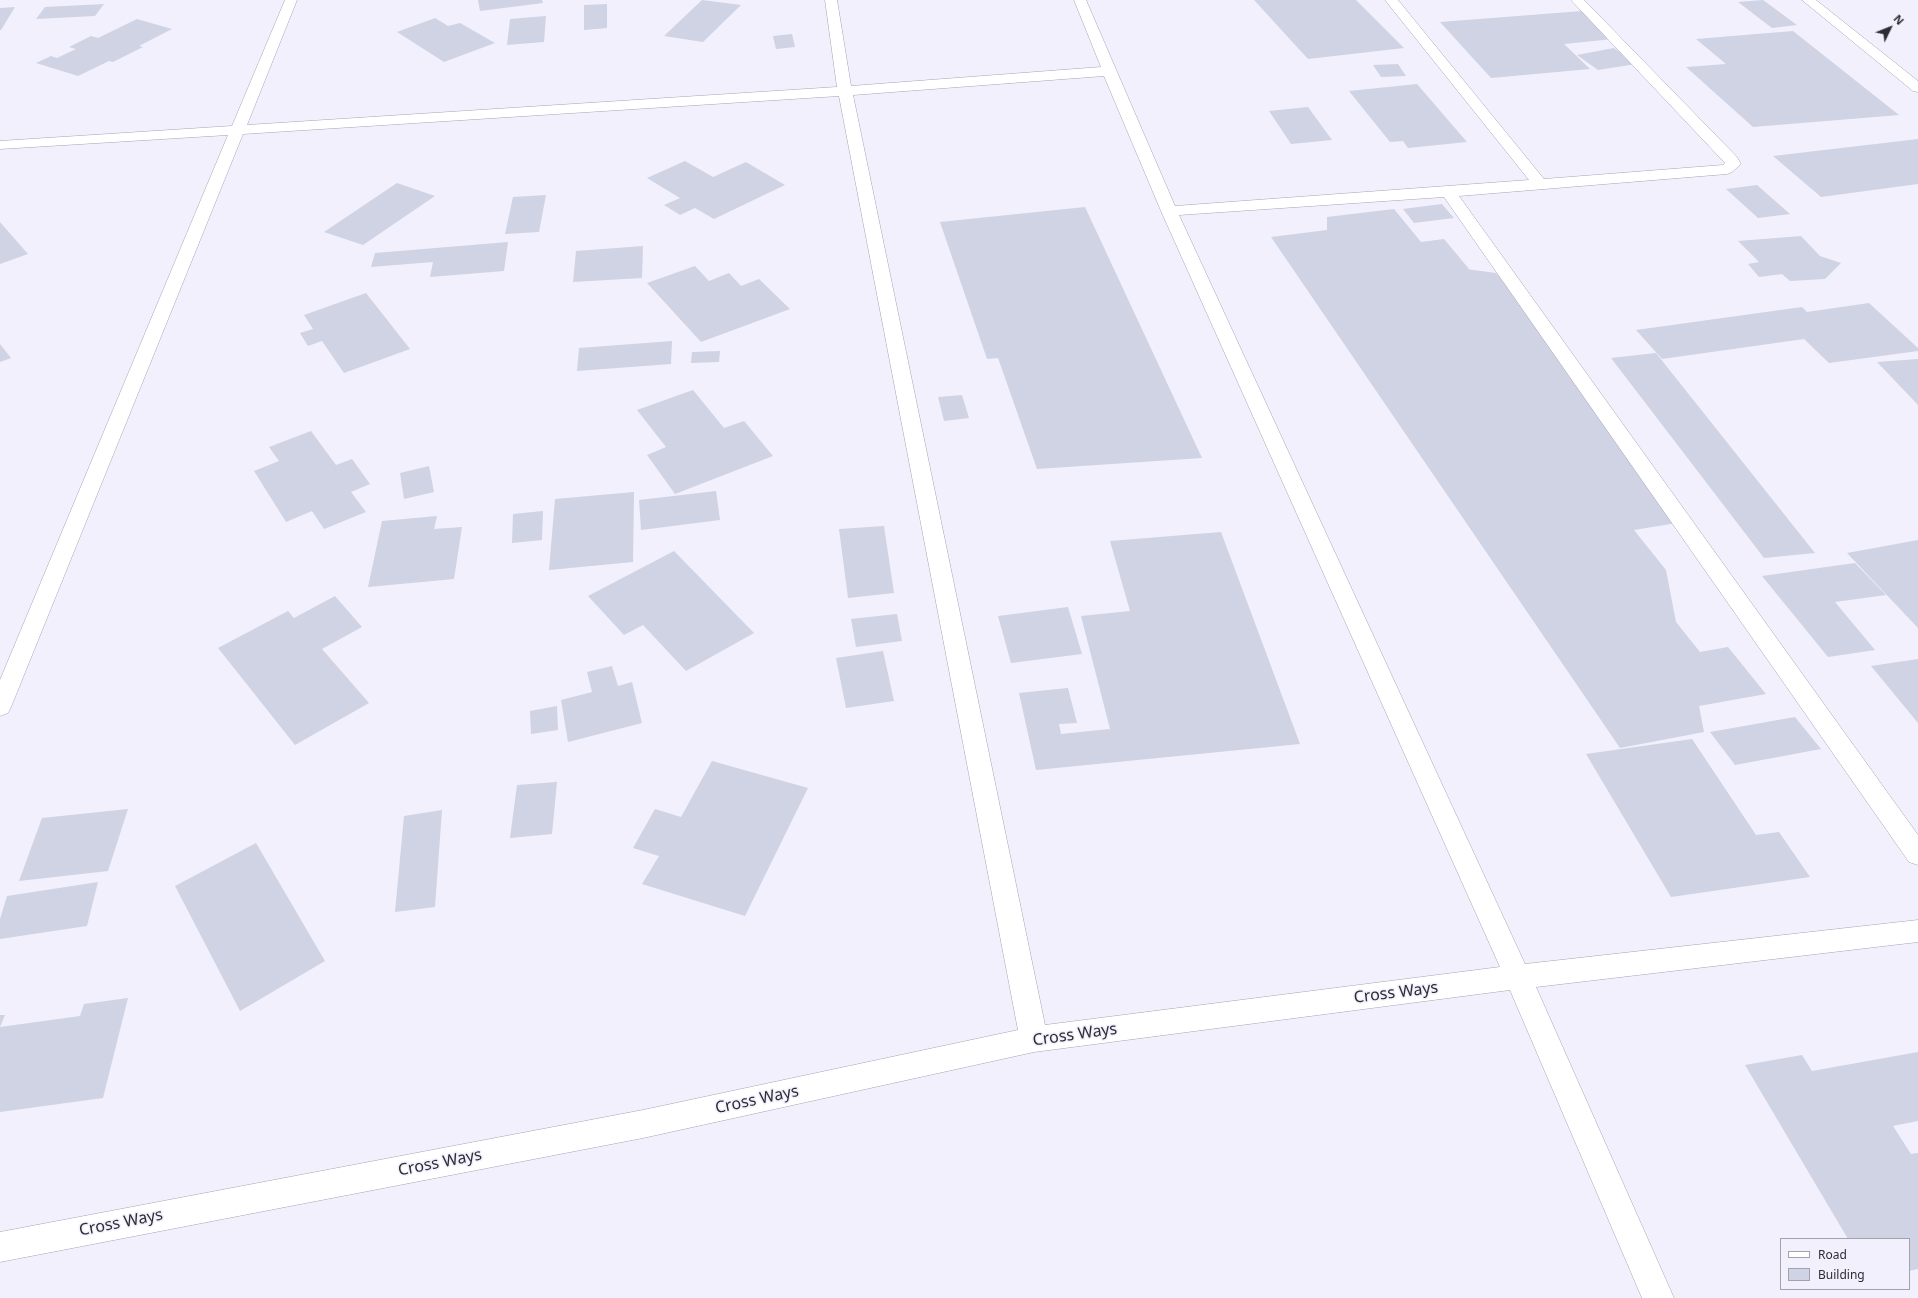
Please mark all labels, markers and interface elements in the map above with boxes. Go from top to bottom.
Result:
north arrow [1870,8,1910,48]
text: N [1891,11,1908,28]
street label: Cross Ways [1353,978,1439,1008]
street label: Cross Ways [1032,1020,1118,1050]
street label: Cross Ways [713,1082,801,1118]
street label: Cross Ways [396,1145,484,1181]
street label: Cross Ways [77,1205,165,1241]
legend [1780,1238,1910,1290]
text: Road [1818,1246,1847,1263]
text: Building [1818,1266,1865,1283]

